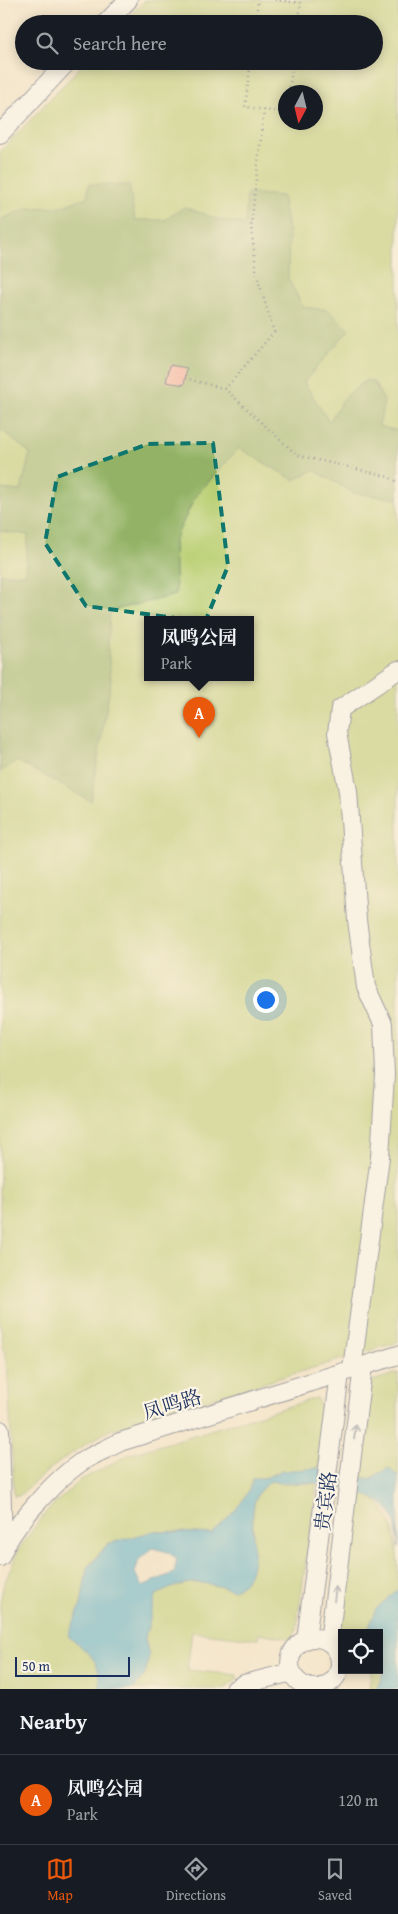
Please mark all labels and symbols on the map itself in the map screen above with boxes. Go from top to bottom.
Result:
north arrow [278,85,323,130]
pin: A [183,697,215,738]
your location [253,987,279,1013]
street label: 凤鸣路 [139,1381,205,1427]
one-way arrow [350,1425,360,1441]
street label: 贵宾路 [307,1469,343,1533]
one-way arrow [330,1586,340,1602]
scale bar [15,1654,130,1677]

